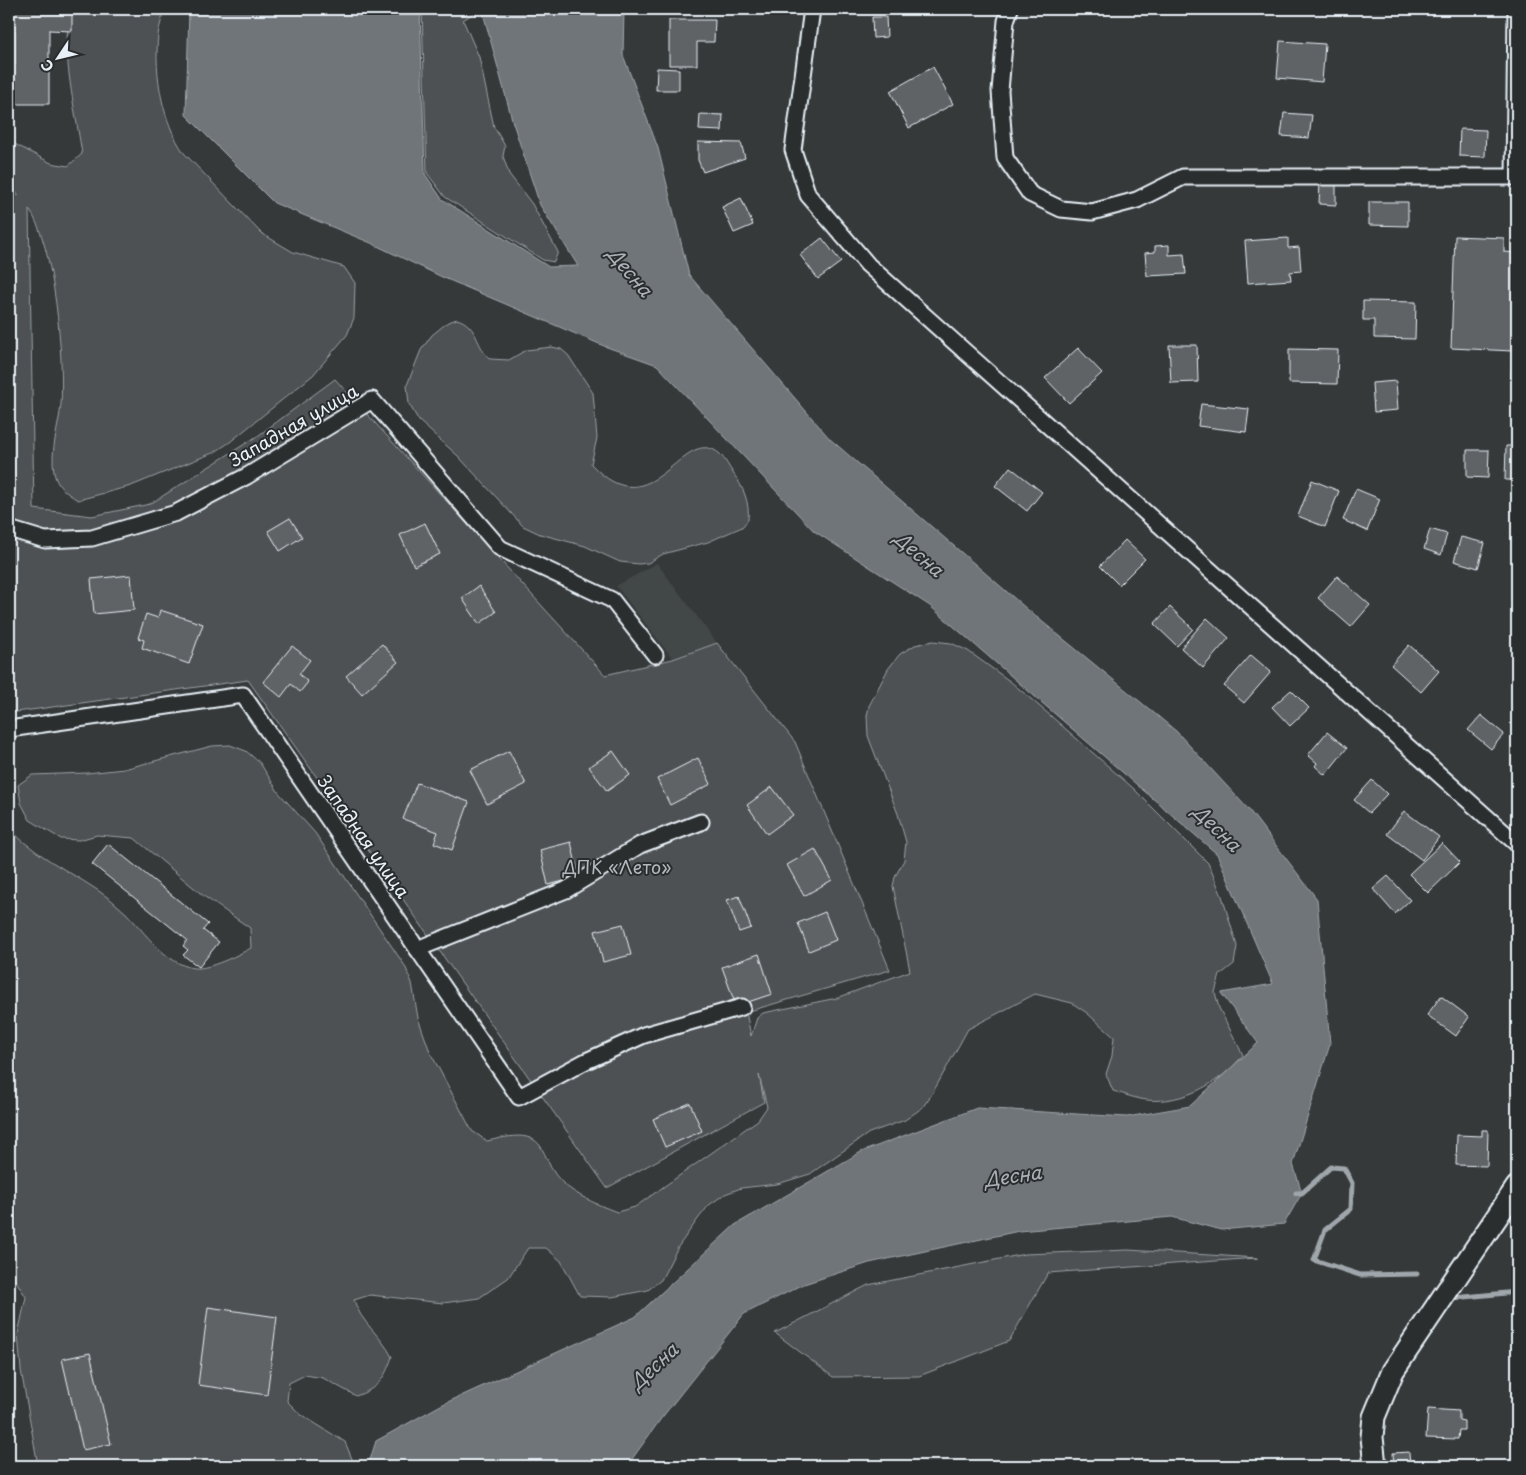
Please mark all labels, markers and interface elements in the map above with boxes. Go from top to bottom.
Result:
north arrow [32,32,82,82]
text: С [35,55,59,76]
water label: Десна [600,239,661,303]
street label: Западная улица [224,376,363,473]
water label: Десна [887,523,951,583]
street label: Западная улица [312,769,417,904]
water label: Десна [1186,796,1249,858]
park label: ДПК «Лето» [562,853,671,880]
water label: Десна [981,1157,1044,1193]
water label: Десна [621,1335,685,1396]

